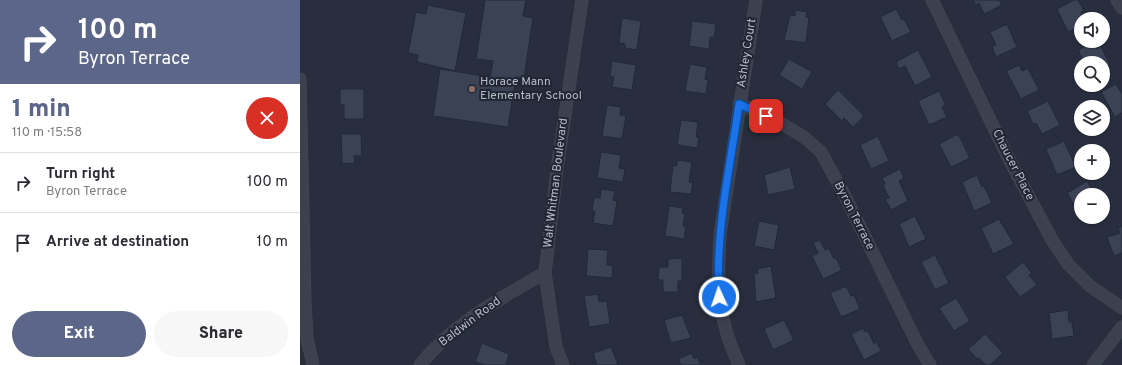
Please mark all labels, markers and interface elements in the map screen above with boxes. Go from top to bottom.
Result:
map controls [1074,12,1110,224]
button: sound [1074,12,1110,48]
text: 100 m [78,13,158,49]
icon: right [12,16,64,68]
street label: Ashley Court [734,17,760,89]
text: Byron Terrace [78,48,190,71]
button: search [1074,56,1110,92]
place label: Horace Mann Elementary School [480,74,582,104]
marker: Horace Mann Elementary School [467,84,477,94]
text: 1 min [12,95,71,125]
button: close [246,97,288,139]
pin [749,99,783,133]
button: layers [1074,100,1110,136]
icon: arrive [755,105,777,127]
street label: Walt Whitman Boulevard [540,117,572,249]
text: 110 m · 15:58 [12,125,82,141]
street label: Chaucer Place [988,127,1038,203]
button: + [1074,144,1110,180]
text: Turn right [46,165,115,184]
icon: right [12,172,34,194]
text: 100 m [247,173,288,192]
street label: Byron Terrace [830,179,878,253]
text: Byron Terrace [46,184,127,200]
button: − [1074,188,1110,224]
icon: arrive [12,232,34,254]
text: Arrive at destination [46,233,189,252]
text: 10 m [257,233,288,252]
position arrow [698,276,740,318]
street label: Baldwin Road [436,294,504,350]
button: Exit [12,311,146,357]
button: Share [154,311,288,357]

